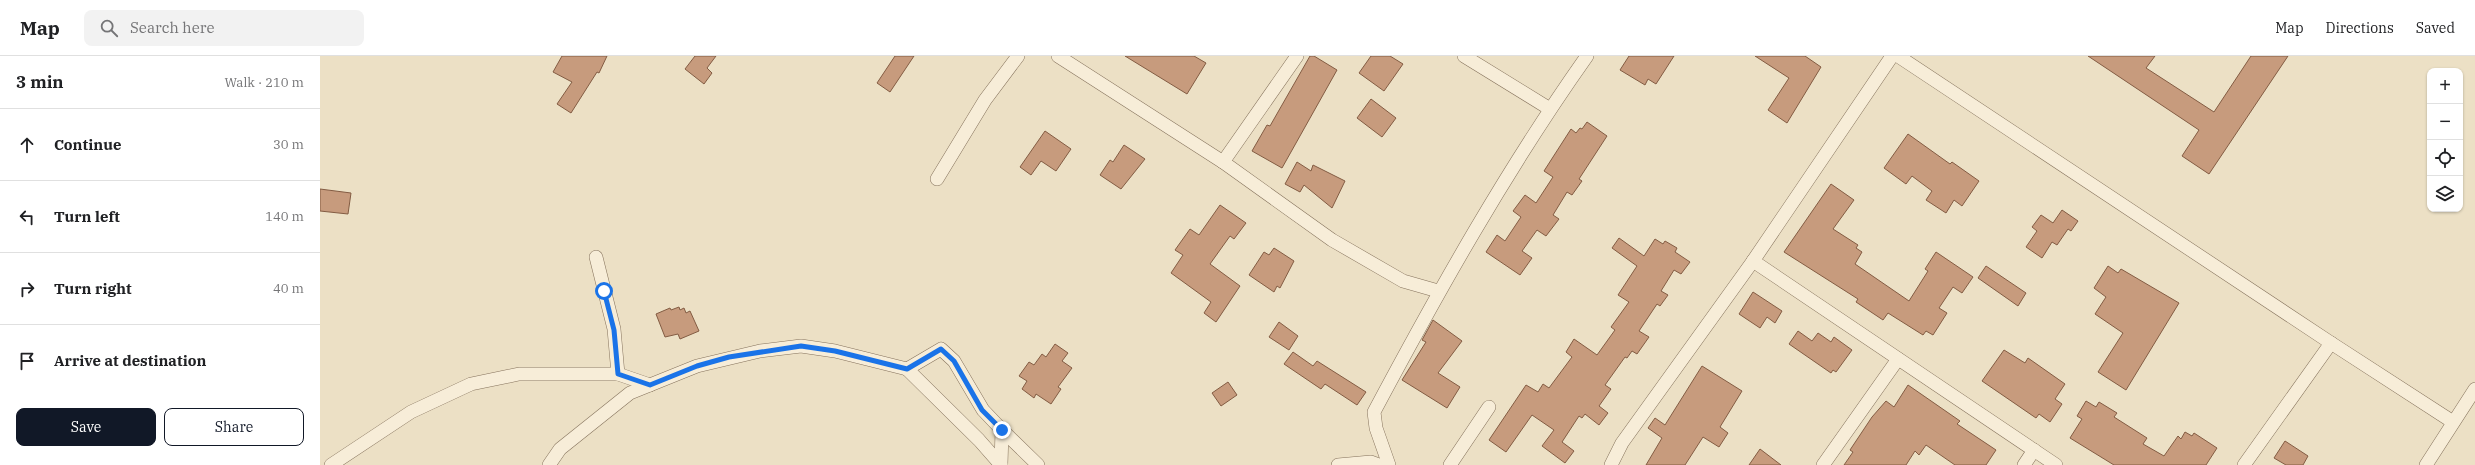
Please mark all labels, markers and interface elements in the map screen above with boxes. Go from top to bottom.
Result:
search box [84,10,364,46]
text: Map [20,16,60,40]
icon: search [98,17,120,39]
text: Search here [130,18,214,37]
text: Map [2275,19,2304,37]
text: Directions [2326,19,2394,37]
text: Saved [2416,19,2455,37]
map controls [2427,68,2463,212]
button: + [2427,68,2463,104]
text: 3 min [16,71,64,93]
text: Walk · 210 m [225,74,304,91]
button: − [2427,104,2463,140]
icon: ahead [16,134,38,156]
text: Continue [54,135,121,154]
text: 30 m [273,136,304,153]
button: locate [2427,140,2463,176]
button: layers [2427,176,2463,212]
icon: left [16,206,38,228]
text: Turn left [54,207,120,226]
text: 140 m [265,208,304,225]
icon: right [16,278,38,300]
text: Turn right [54,279,132,298]
text: 40 m [273,280,304,297]
route start [595,282,613,300]
icon: arrive [16,350,38,372]
text: Arrive at destination [54,351,206,370]
button: Save [16,408,156,446]
button: Share [164,408,304,446]
route end [993,421,1011,439]

